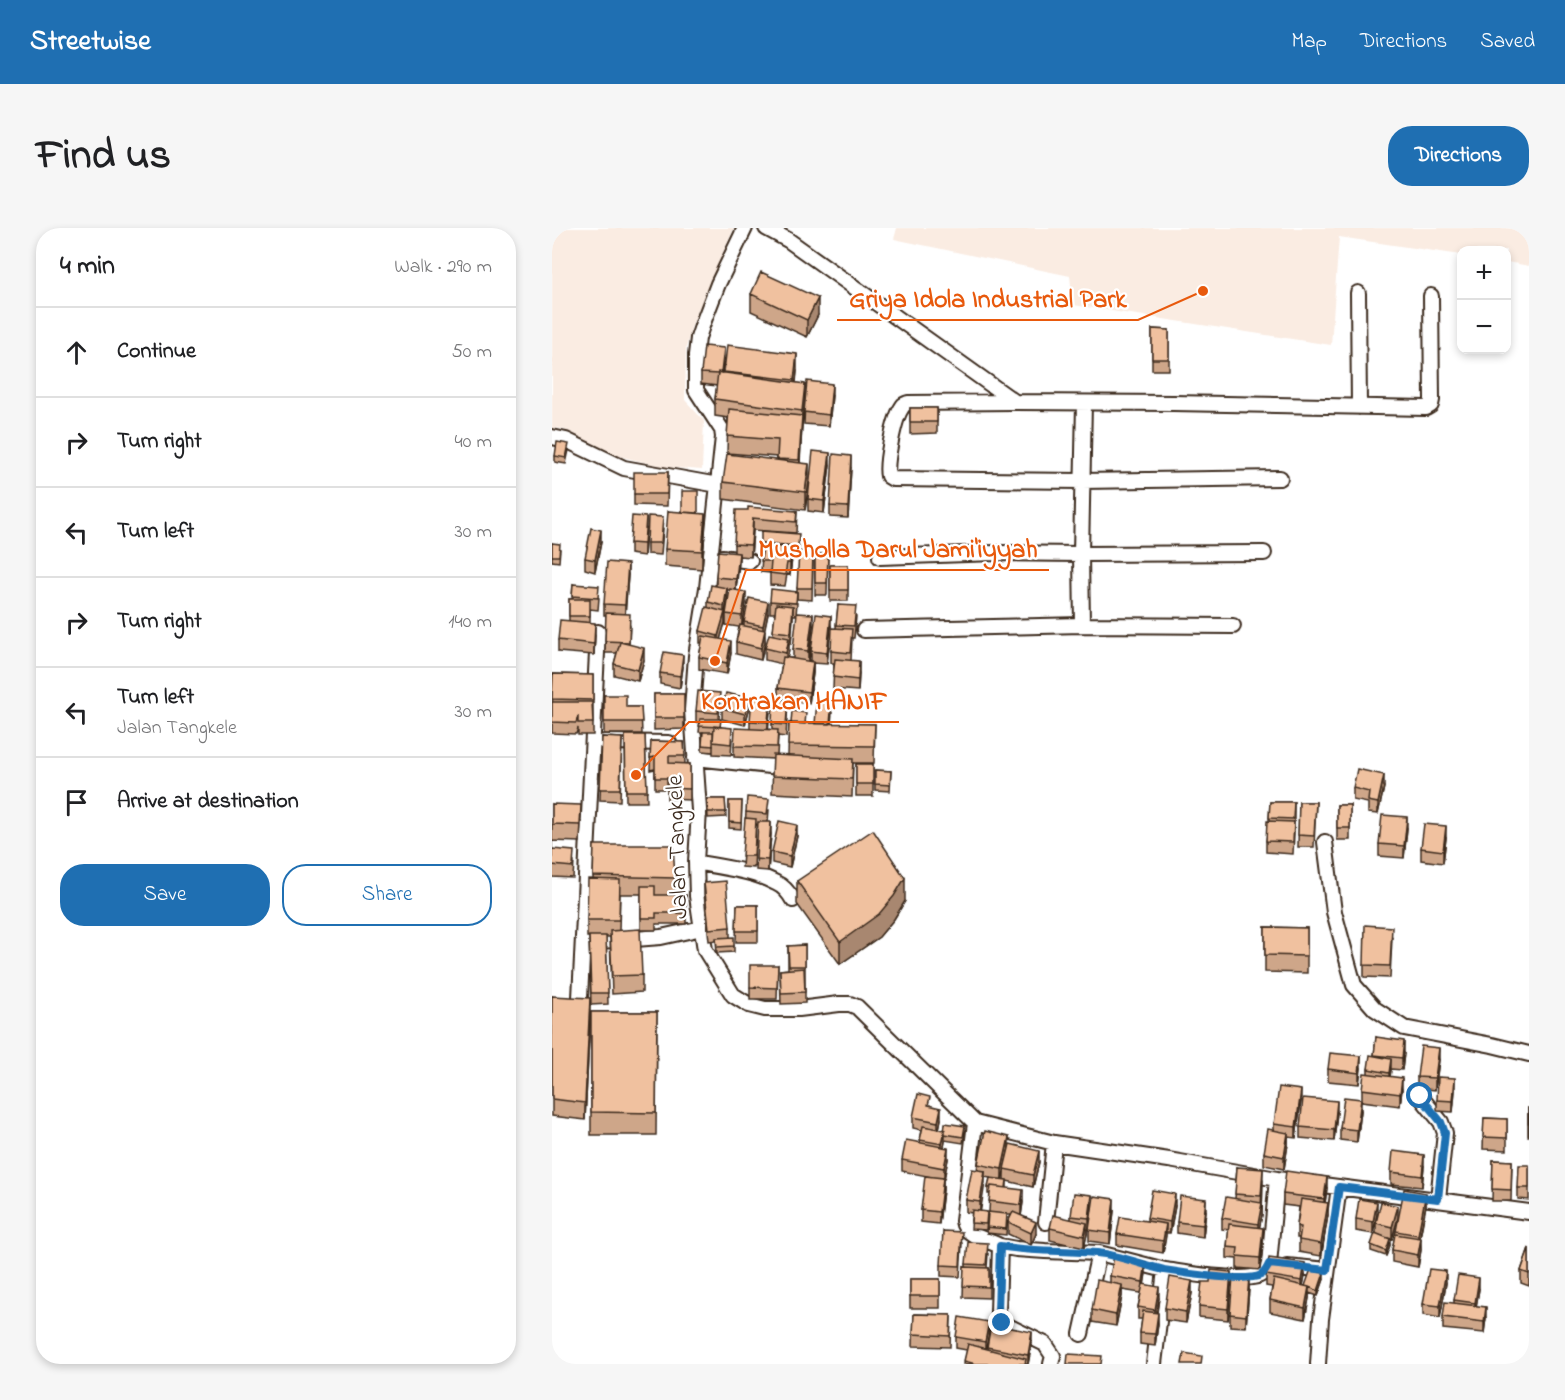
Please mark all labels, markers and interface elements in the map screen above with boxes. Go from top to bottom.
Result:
text: Streetwise [30,22,151,63]
text: Map [1291,27,1327,57]
text: Directions [1360,27,1447,57]
text: Saved [1480,27,1535,57]
text: Find us [36,126,171,187]
button: Directions [1388,126,1529,186]
map controls [1457,246,1511,354]
button: + [1457,246,1511,300]
text: 4 min [60,248,115,286]
text: Walk · 290 m [394,253,492,282]
callout: Griya Idola Industrial Park [837,276,1138,320]
text: Griya Idola Industrial Park [849,282,1127,320]
button: − [1457,300,1511,354]
icon: ahead [60,336,93,369]
text: Continue [117,336,196,368]
text: 50 m [451,338,492,367]
icon: right [60,426,93,459]
text: Turn right [117,426,202,458]
text: 40 m [455,428,492,457]
icon: left [60,516,93,549]
text: Turn left [117,516,194,548]
text: 30 m [455,518,492,547]
callout: Musholla Darul Jami'iyyah [746,526,1049,570]
text: Musholla Darul Jami'iyyah [758,532,1038,570]
icon: right [60,606,93,639]
text: Turn right [117,606,202,638]
text: 140 m [448,608,492,637]
callout: Kontrakan HANIF [689,678,899,722]
text: Turn left [117,682,194,714]
text: Kontrakan HANIF [701,684,887,722]
icon: left [60,696,93,729]
text: 30 m [455,698,492,727]
text: Jalan Tangkele [117,714,237,743]
street label: Jalan Tangkele [658,774,698,919]
icon: arrive [60,786,93,819]
text: Arrive at destination [117,786,299,818]
button: Save [60,864,270,926]
button: Share [282,864,492,926]
route start [1406,1082,1432,1108]
route end [988,1309,1014,1335]

